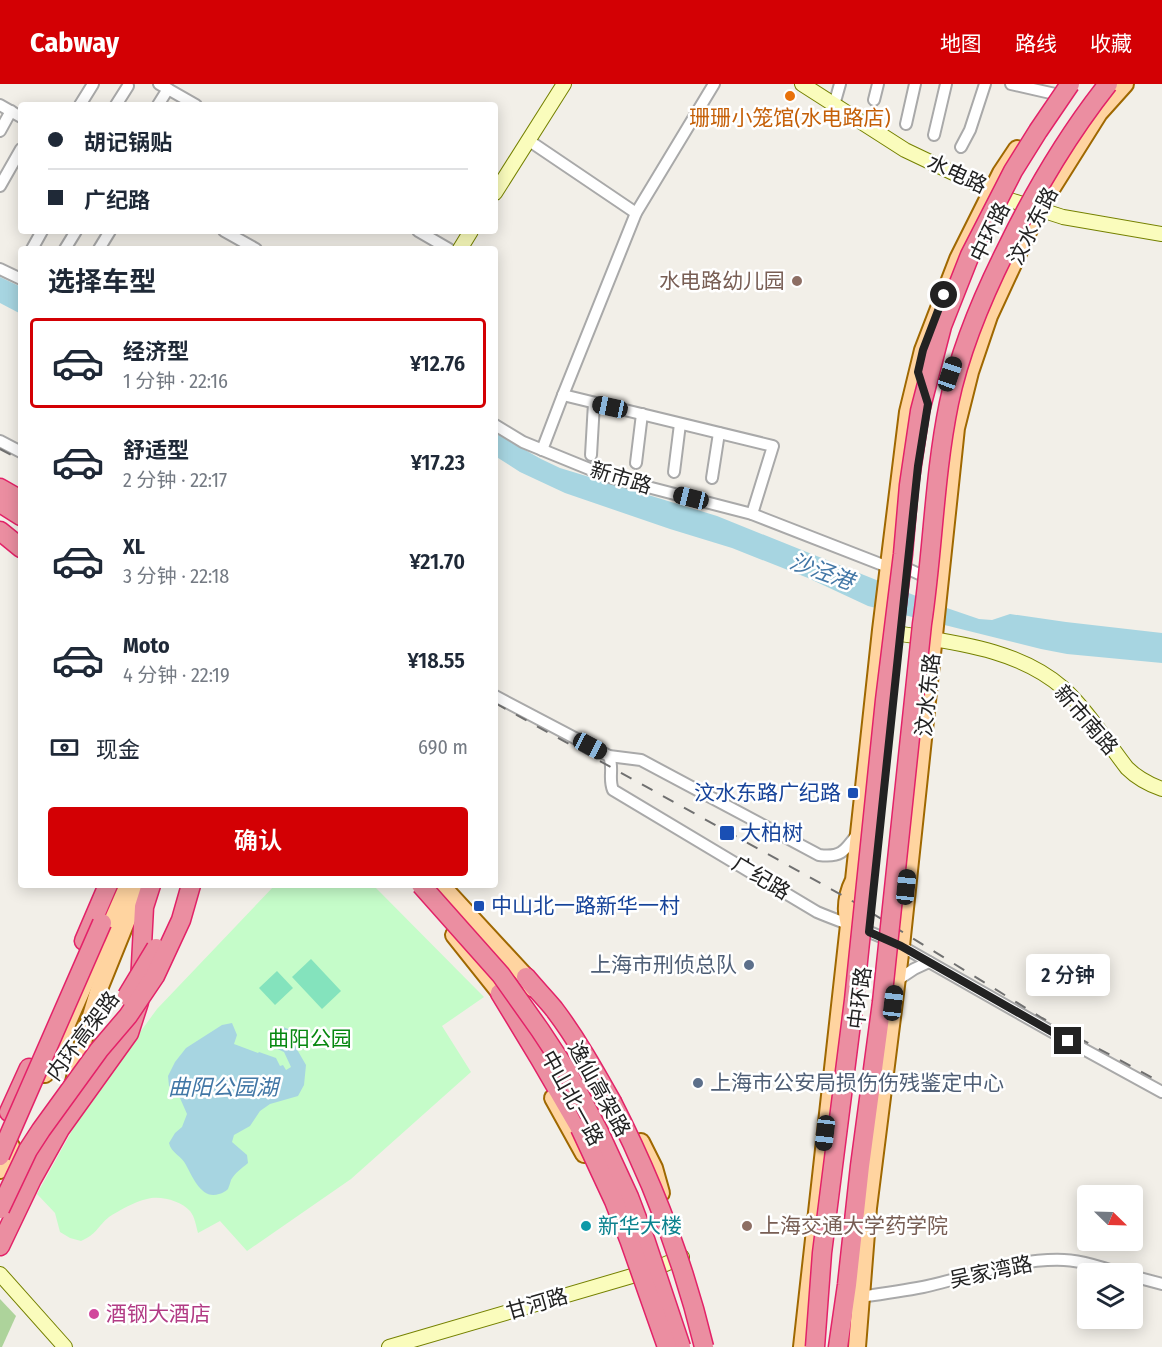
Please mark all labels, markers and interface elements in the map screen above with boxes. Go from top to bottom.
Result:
text: Cabway [30,26,119,59]
text: 地图 [940,31,982,57]
text: 路线 [1015,31,1057,57]
text: 收藏 [1090,31,1132,57]
marker: 珊珊小笼馆(水电路店) [783,89,797,103]
place label: 珊珊小笼馆(水电路店) [689,105,891,131]
text: 胡记锅贴 [84,129,172,156]
street label: 水电路 [923,149,991,199]
street label: 汶水东路 [1002,183,1064,269]
text: 广纪路 [84,187,150,214]
street label: 中环路 [965,198,1015,266]
text: 选择车型 [48,266,156,298]
place label: 水电路幼儿园 [659,268,785,294]
marker: 水电路幼儿园 [790,274,804,288]
route start [930,281,957,308]
icon: car [51,336,105,390]
text: 经济型 [123,338,189,365]
text: ¥12.76 [410,350,465,377]
car [936,354,964,394]
text: 1 分钟 · 22:16 [123,369,228,393]
car [591,394,629,420]
icon: car [51,435,105,489]
text: 舒适型 [123,437,189,464]
text: ¥17.23 [411,449,465,476]
street label: 新市路 [587,456,655,500]
text: 2 分钟 · 22:17 [123,468,227,492]
car [671,485,711,511]
text: XL [123,533,145,560]
icon: car [51,534,105,588]
water label: 沙泾港 [786,547,860,596]
text: ¥21.70 [409,548,465,575]
text: 3 分钟 · 22:18 [123,564,229,588]
text: Moto [123,632,170,659]
icon: car [51,633,105,687]
text: ¥18.55 [407,647,465,674]
street label: 汶水东路 [911,652,945,738]
text: 4 分钟 · 22:19 [123,663,230,687]
street label: 新市南路 [1049,680,1123,760]
car [570,730,610,762]
icon: cash [48,731,81,764]
text: 690 m [418,735,468,759]
text: 现金 [96,736,140,763]
place label: 汶水东路广纪路 [694,780,841,806]
marker: 汶水东路广纪路 [846,786,860,800]
button: 确认 [48,807,468,876]
place label: 大柏树 [740,820,803,846]
marker: 大柏树 [718,824,736,842]
street label: 广纪路 [727,851,795,905]
car [895,868,917,906]
place label: 中山北一路新华一村 [491,893,680,919]
marker: 中山北一路新华一村 [472,899,486,913]
place label: 上海市刑侦总队 [590,952,737,978]
callout: 2 分钟 [1026,954,1110,996]
marker: 上海市刑侦总队 [742,958,756,972]
text: 2 分钟 [1041,963,1095,987]
street label: 中环路 [843,965,877,1031]
car [882,984,904,1022]
street label: 内环高架路 [41,986,125,1086]
park label: 曲阳公园 [268,1026,352,1052]
route end [1054,1027,1081,1054]
street label: 逸仙高架路 [562,1037,636,1141]
street label: 中山北一路 [535,1046,609,1150]
place label: 上海市公安局损伤伤残鉴定中心 [710,1070,1004,1096]
water label: 曲阳公园湖 [168,1074,281,1101]
marker: 上海市公安局损伤伤残鉴定中心 [691,1076,705,1090]
car [814,1114,836,1152]
north arrow [1077,1185,1143,1251]
map controls [1077,1185,1143,1329]
place label: 新华大楼 [598,1213,682,1239]
place label: 上海交通大学药学院 [759,1213,948,1239]
marker: 新华大楼 [579,1219,593,1233]
marker: 上海交通大学药学院 [740,1219,754,1233]
street label: 吴家湾路 [947,1251,1035,1293]
button: layers [1077,1263,1143,1329]
street label: 甘河路 [503,1283,571,1325]
place label: 酒钢大酒店 [106,1301,211,1327]
marker: 酒钢大酒店 [87,1307,101,1321]

